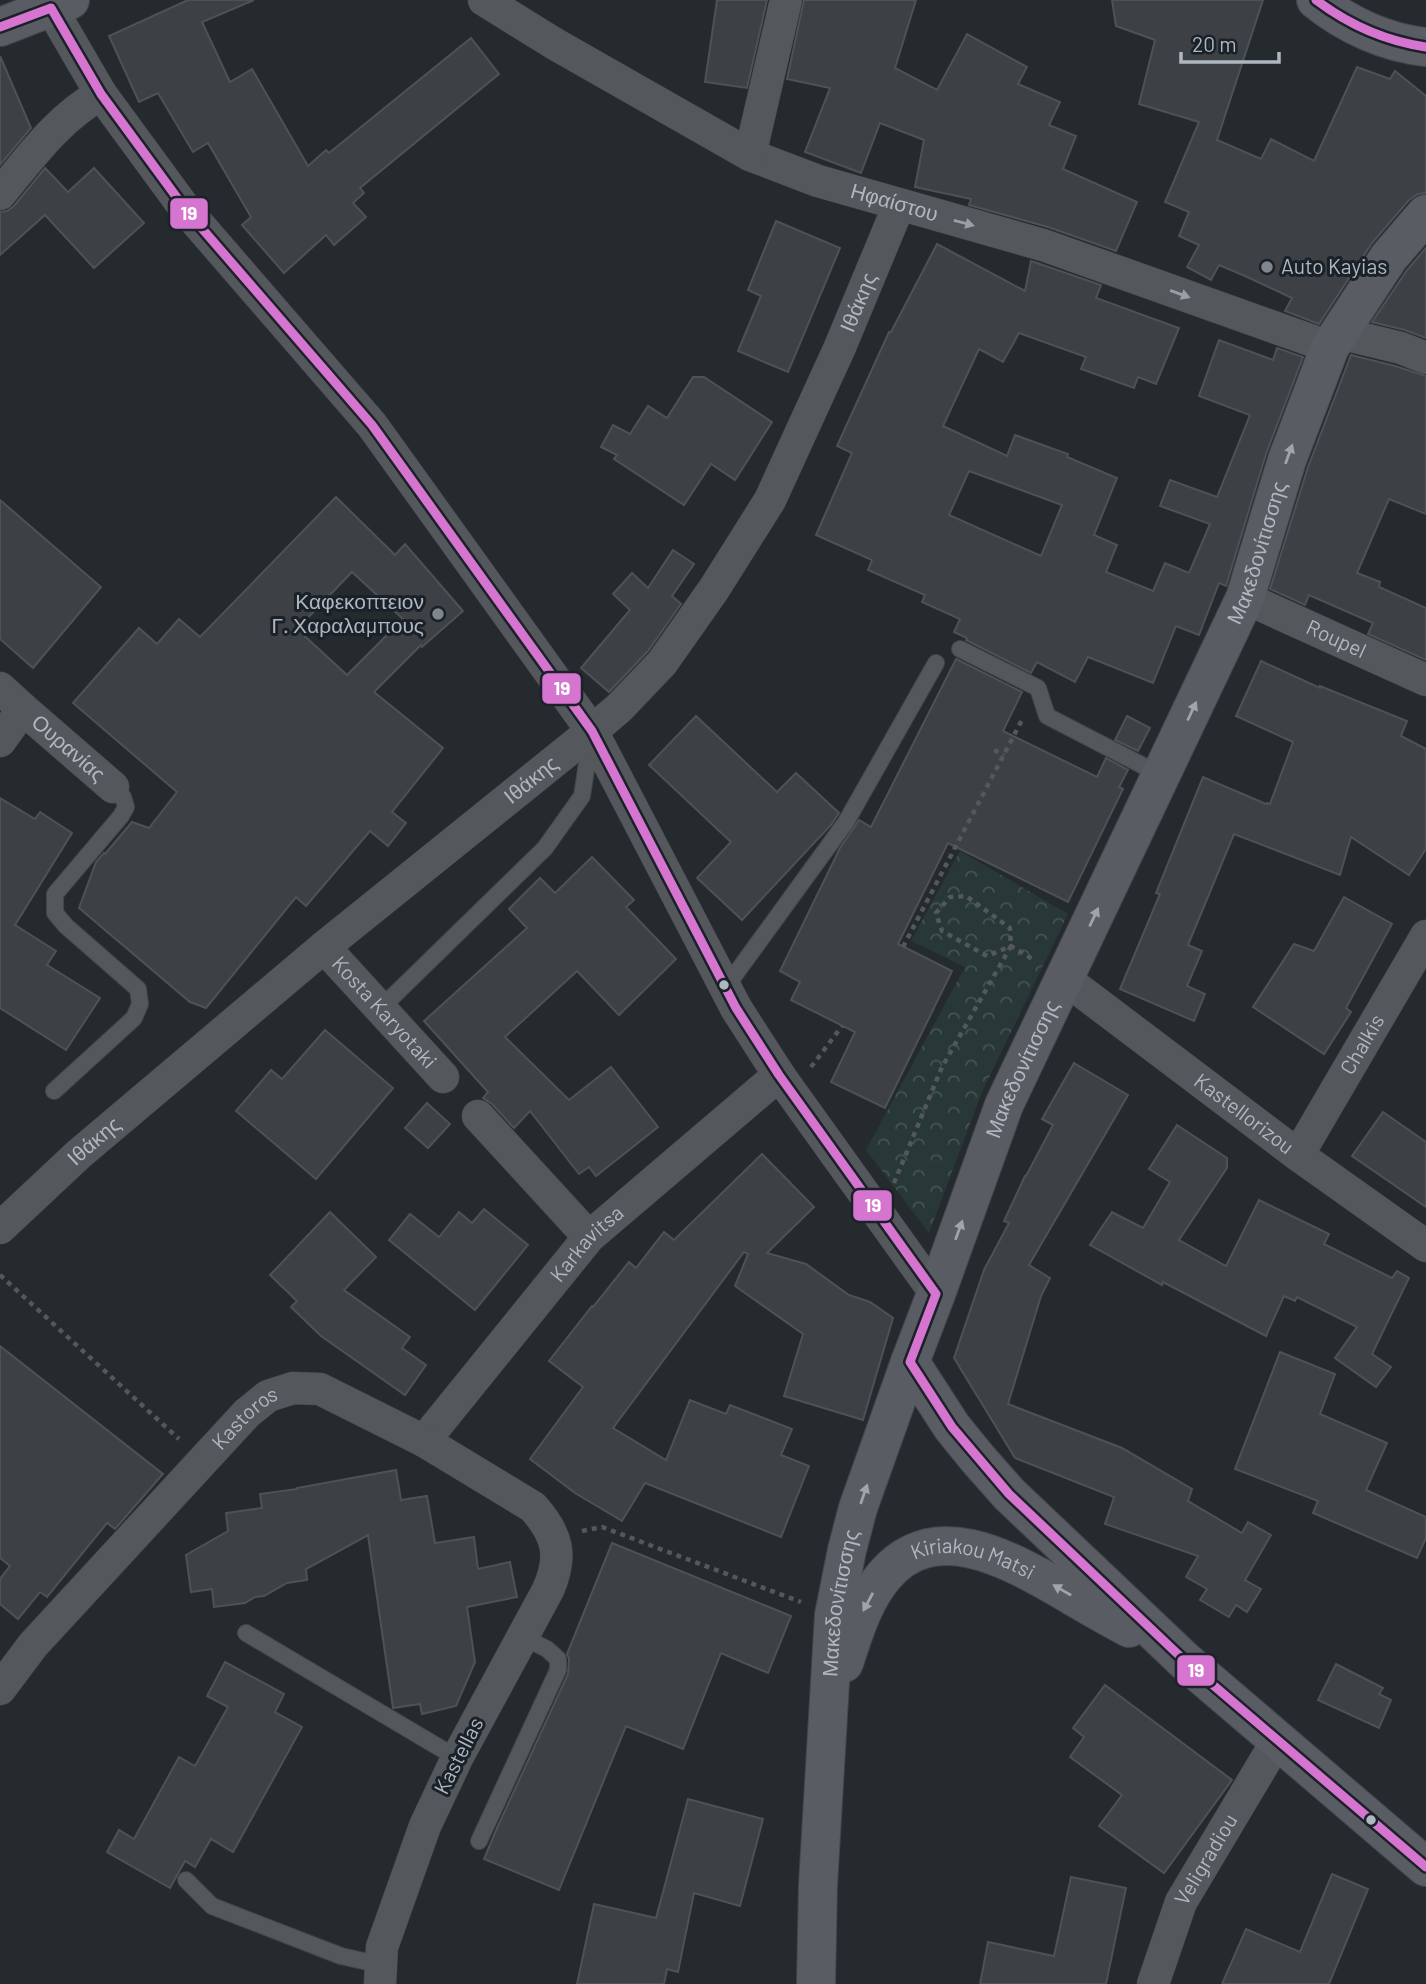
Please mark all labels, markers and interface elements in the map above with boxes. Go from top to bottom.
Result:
scale bar [1181,21,1279,65]
text: 20 m [1192,31,1237,56]
street label: Ηφαίστου [848,177,941,226]
line badge: 19 [169,197,209,230]
text: 19 [181,201,197,224]
one-way arrow [954,218,976,229]
place label: Auto Kayias [1281,253,1387,278]
marker: Auto Kayias [1259,259,1275,275]
street label: Ιθάκης [834,268,881,335]
one-way arrow [1170,289,1191,300]
one-way arrow [1284,443,1295,464]
street label: Μακεδονίτισσης [1221,478,1291,628]
place label: Καφεκοπτειον Γ. Χαραλαμπους [272,588,424,637]
marker: Καφεκοπτειον Γ. Χαραλαμπους [430,606,446,622]
street label: Roupel [1303,614,1371,662]
line badge: 19 [541,672,582,705]
text: 19 [554,676,570,699]
one-way arrow [1186,701,1197,721]
street label: Ουρανίας [27,708,111,786]
street label: Ιθάκης [498,750,562,808]
one-way arrow [1088,907,1100,927]
street label: Kosta Karyotaki [328,950,443,1073]
unlabelled marker [717,978,731,992]
street label: Μακεδονίτισσης [979,996,1063,1141]
street label: Chalkis [1334,1009,1389,1078]
street label: Kastellorizou [1190,1067,1299,1158]
street label: Ιθάκης [61,1111,125,1170]
line badge: 19 [852,1189,893,1222]
text: 19 [865,1193,881,1216]
street label: Karkavitsa [544,1199,628,1286]
one-way arrow [954,1219,965,1240]
street label: Kastoros [206,1380,280,1454]
one-way arrow [859,1483,870,1504]
street label: Μακεδονίτισσης [816,1527,863,1677]
street label: Kiriakou Matsi [907,1532,1040,1583]
one-way arrow [1053,1584,1072,1596]
one-way arrow [863,1592,874,1612]
line badge: 19 [1176,1654,1216,1687]
text: 19 [1188,1658,1204,1681]
street label: Kastellas [428,1713,488,1798]
street label: Veligradiou [1168,1809,1242,1909]
unlabelled marker [1364,1813,1378,1827]

